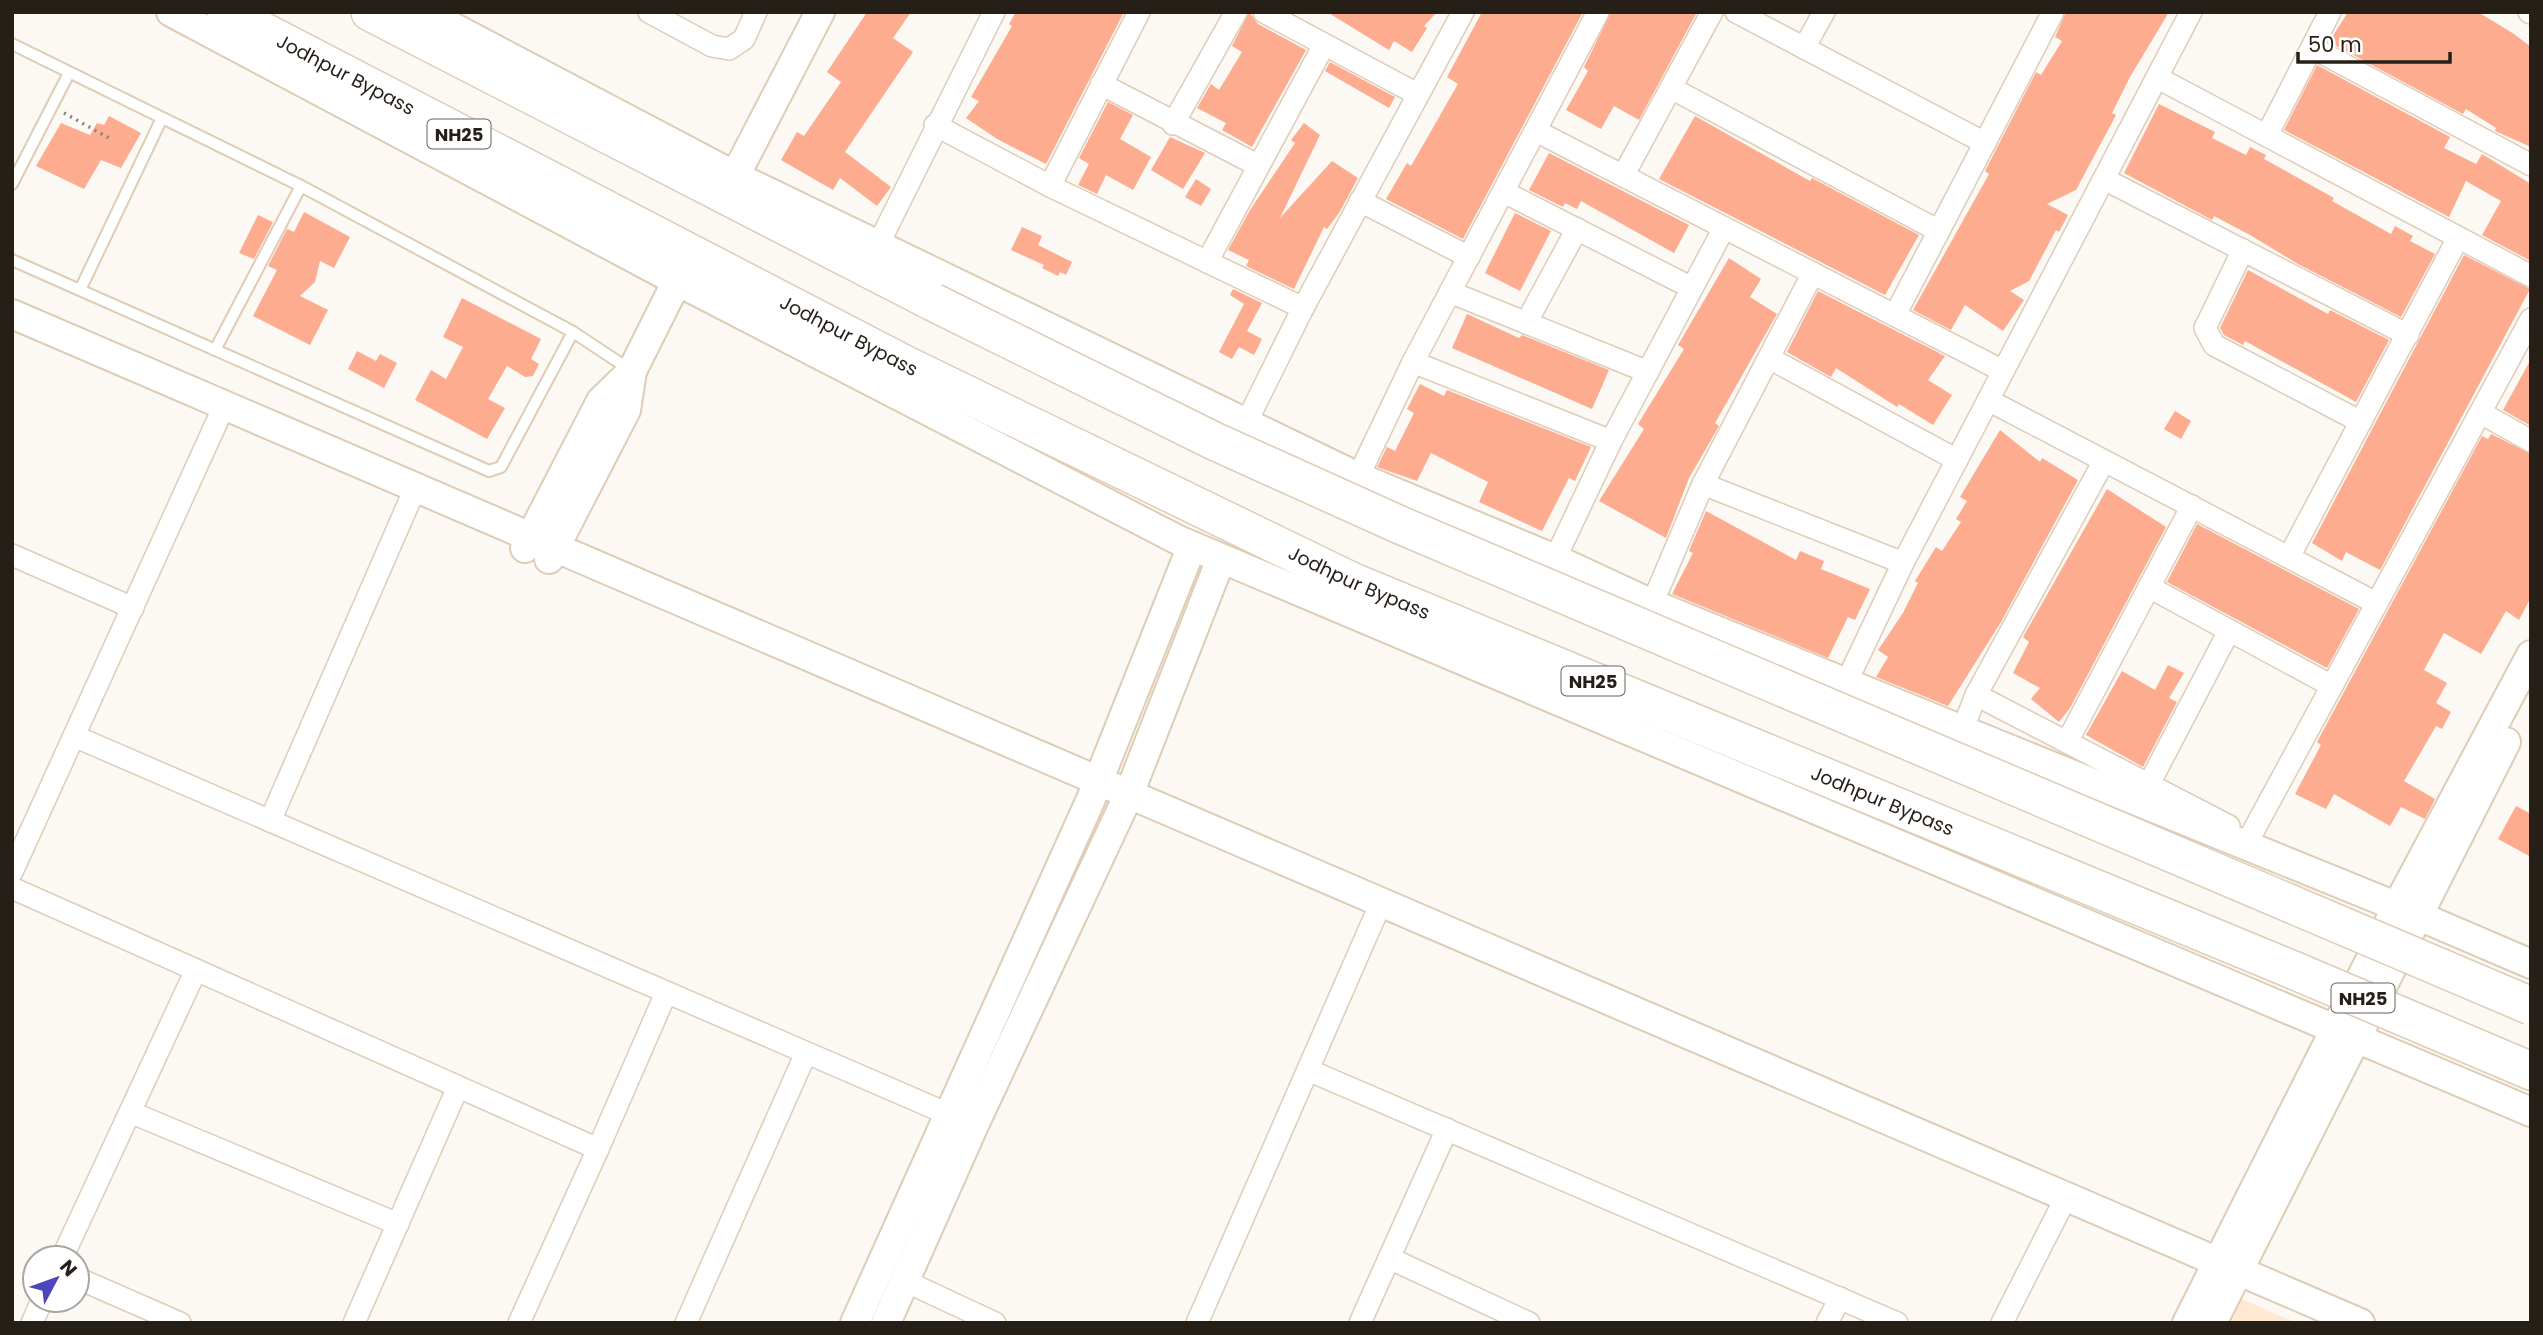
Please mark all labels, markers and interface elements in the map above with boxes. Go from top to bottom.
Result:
scale bar [2298,21,2450,65]
street label: Jodhpur Bypass [272,27,420,121]
text: 50 m [2308,30,2362,59]
road number: NH25 [428,119,490,148]
street label: Jodhpur Bypass [775,288,923,382]
street label: Jodhpur Bypass [1284,539,1434,626]
road number: NH25 [1562,666,1624,696]
street label: Jodhpur Bypass [1807,759,1958,842]
road number: NH25 [2332,984,2394,1013]
north arrow [21,1244,91,1314]
text: N [54,1254,83,1282]

